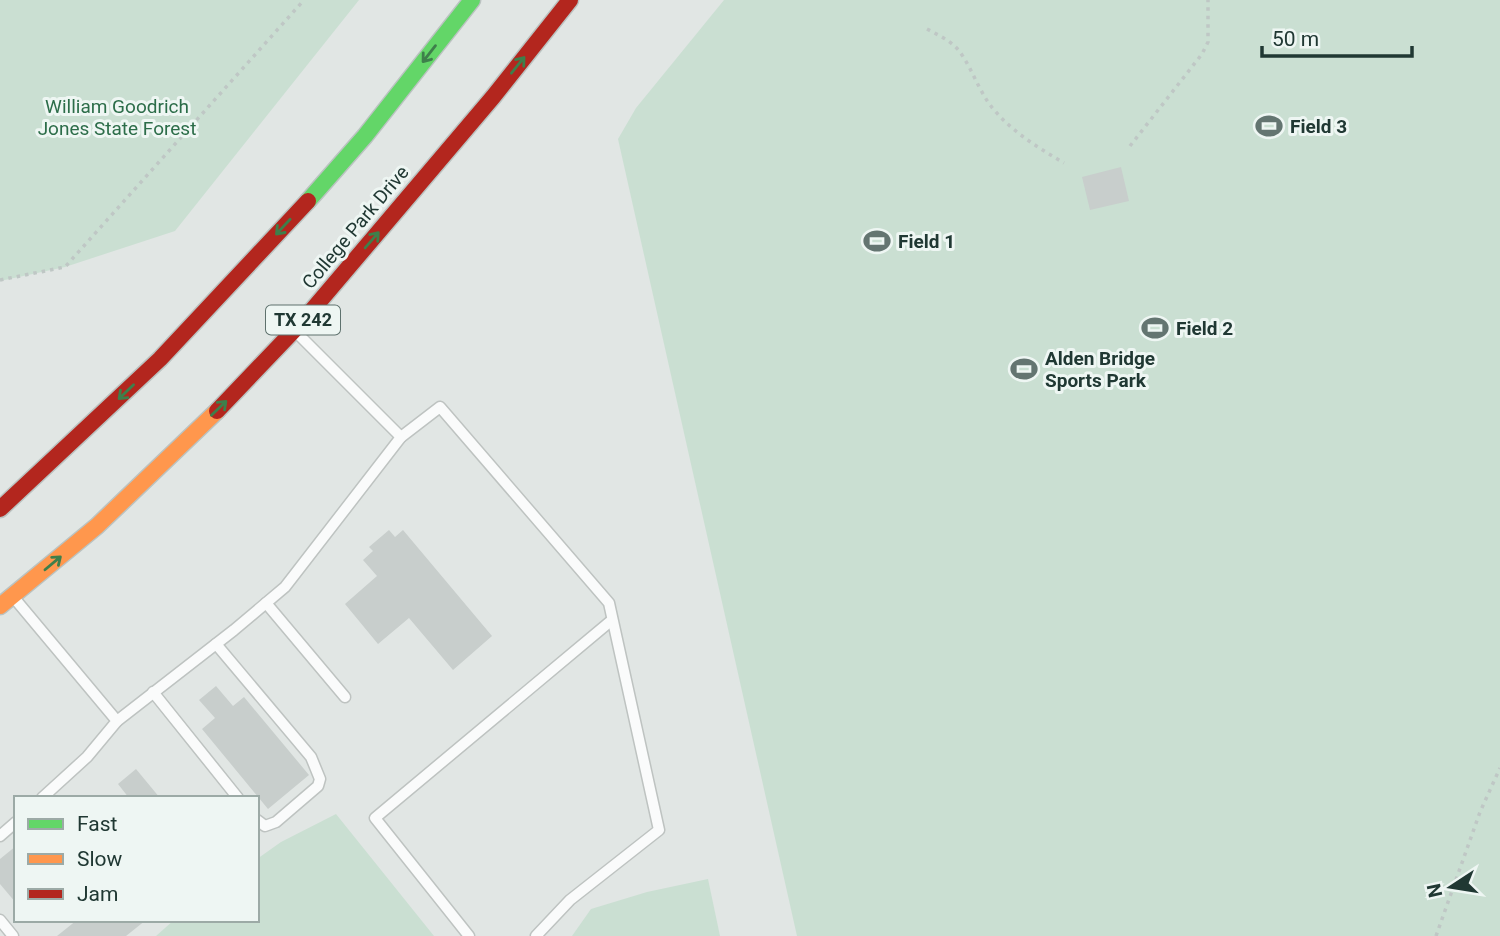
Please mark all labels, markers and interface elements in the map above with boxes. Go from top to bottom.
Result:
scale bar [1262,14,1412,58]
text: 50 m [1272,27,1319,51]
one-way arrow [422,44,437,62]
one-way arrow [510,57,526,75]
park label: William Goodrich Jones State Forest [38,95,196,140]
sports icon: Field 3 [1254,111,1284,141]
place label: Field 3 [1290,115,1347,138]
street label: College Park Drive [297,161,414,294]
one-way arrow [274,218,291,235]
sports icon: Field 1 [862,226,892,256]
place label: Field 1 [898,230,955,253]
one-way arrow [364,232,381,249]
road number: TX 242 [266,306,340,334]
sports icon: Field 2 [1140,313,1170,343]
place label: Field 2 [1176,317,1233,340]
place label: Alden Bridge Sports Park [1045,347,1155,392]
sports icon: Alden Bridge Sports Park [1009,354,1039,384]
one-way arrow [117,383,134,400]
one-way arrow [210,400,227,417]
one-way arrow [43,555,61,571]
legend [14,796,259,922]
text: Fast [77,812,118,836]
text: Slow [77,847,123,871]
north arrow [1416,852,1486,922]
text: N [1422,881,1448,899]
text: Jam [77,882,118,906]

